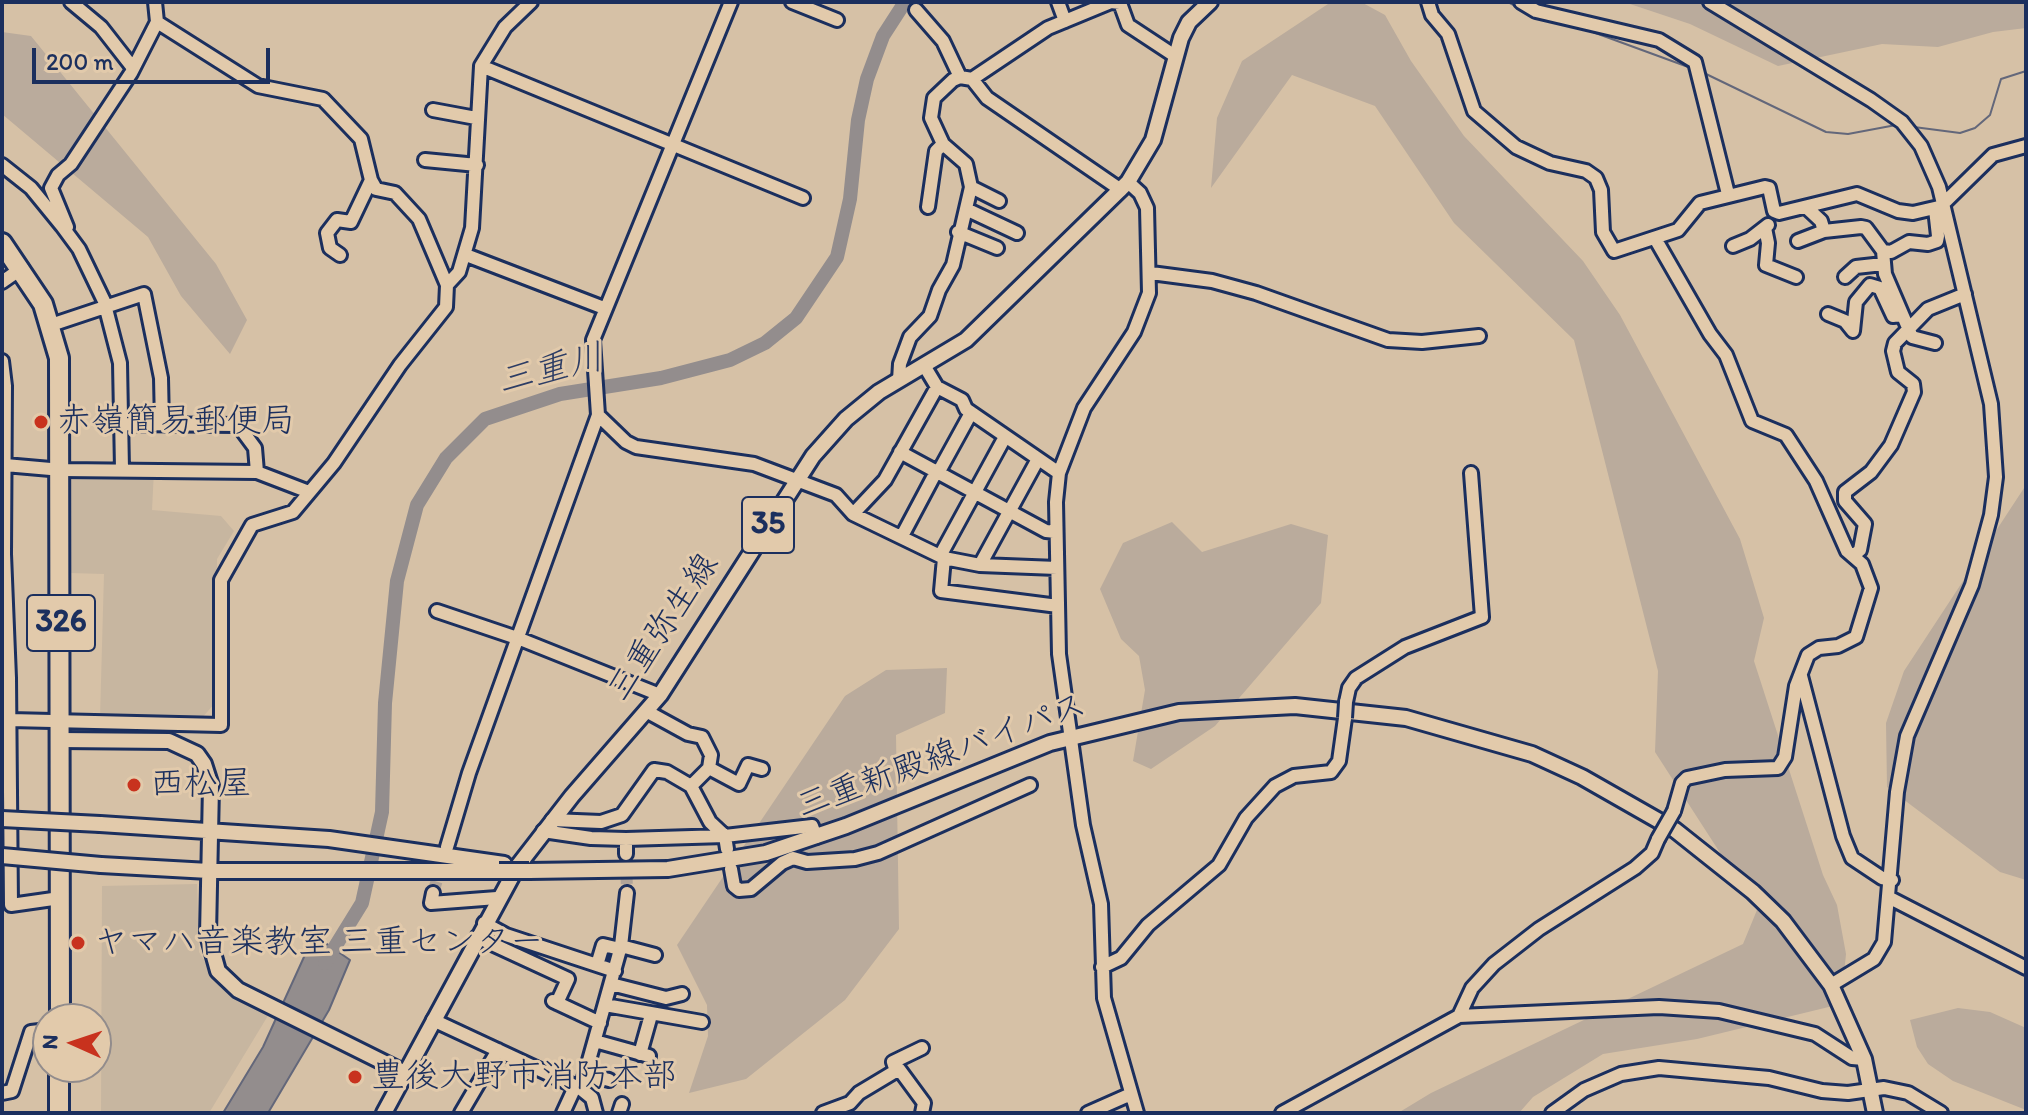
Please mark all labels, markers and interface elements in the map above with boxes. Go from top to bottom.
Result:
scale bar [36,32,274,82]
text: 200 m [46,47,114,76]
water label: 三重川 [493,337,609,405]
place label: 赤嶺簡易郵便局 [57,402,295,442]
marker: 赤嶺簡易郵便局 [32,413,50,431]
road number: 35 [742,497,794,553]
street label: 三重弥生線 [600,546,728,710]
road number: 326 [27,595,95,651]
street label: 三重新殿線バイパス [791,686,1093,828]
place label: 西松屋 [150,765,252,805]
marker: 西松屋 [125,776,143,794]
place label: ヤマハ音楽教室 三重センター [94,923,544,963]
marker: ヤマハ音楽教室 三重センター [69,934,87,952]
north arrow [32,1003,112,1083]
text: N [36,1034,63,1050]
place label: 豊後大野市消防本部 [371,1057,677,1097]
marker: 豊後大野市消防本部 [346,1068,364,1086]

